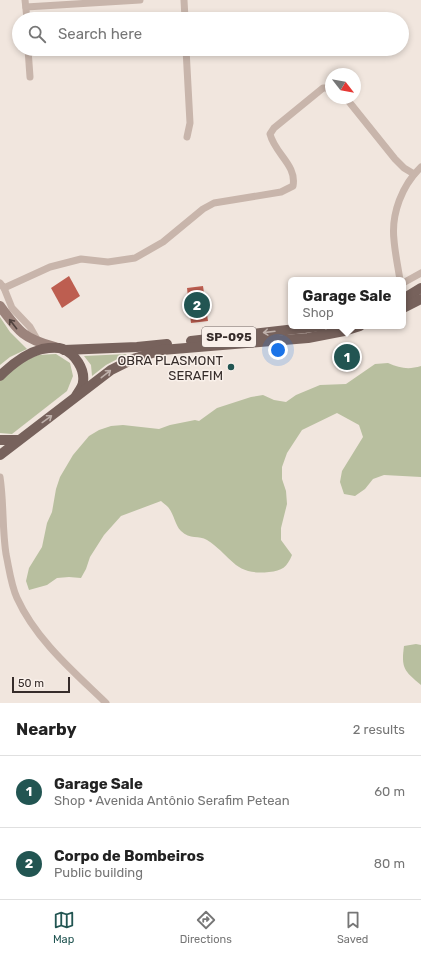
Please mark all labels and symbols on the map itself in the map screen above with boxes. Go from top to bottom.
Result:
north arrow [325,68,361,104]
pin: 2 [184,290,210,320]
one-way arrow [9,319,18,329]
road number: SP-095 [202,327,256,347]
one-way arrow [263,328,276,336]
your location [268,340,288,360]
pin: 1 [334,342,360,372]
place label: OBRA PLASMONT SERAFIM [117,353,223,383]
marker: OBRA PLASMONT SERAFIM [226,362,236,372]
one-way arrow [101,370,112,378]
one-way arrow [41,415,52,423]
scale bar [12,675,70,694]

